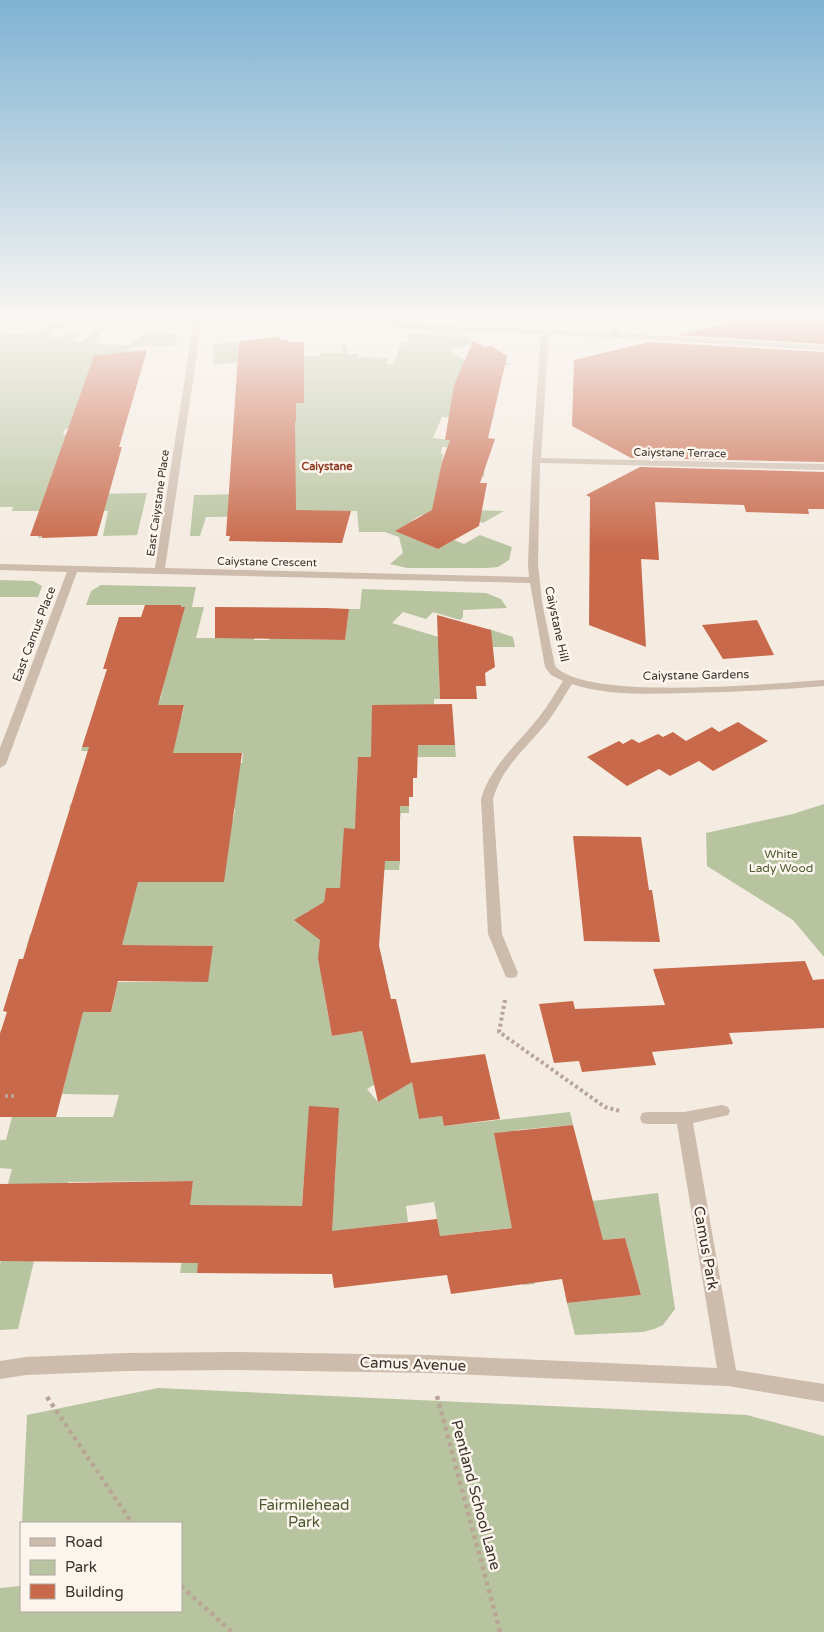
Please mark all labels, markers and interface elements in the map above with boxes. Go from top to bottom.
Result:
street label: Caiystane Terrace [634,446,726,460]
street label: East Caiystane Place [144,449,172,557]
district label: Caiystane [301,460,353,474]
street label: Caiystane Crescent [217,555,317,569]
street label: East Camus Place [9,584,59,684]
street label: Caiystane Hill [542,585,572,663]
street label: Caiystane Gardens [643,667,750,683]
park label: White Lady Wood [749,847,813,875]
street label: Camus Park [690,1205,722,1291]
street label: Camus Avenue [359,1353,467,1375]
street label: Pentland School Lane [447,1418,505,1572]
park label: Fairmilehead Park [258,1496,350,1531]
legend [20,1522,182,1612]
text: Road [65,1533,103,1551]
text: Park [65,1558,97,1576]
text: Building [65,1583,124,1601]

